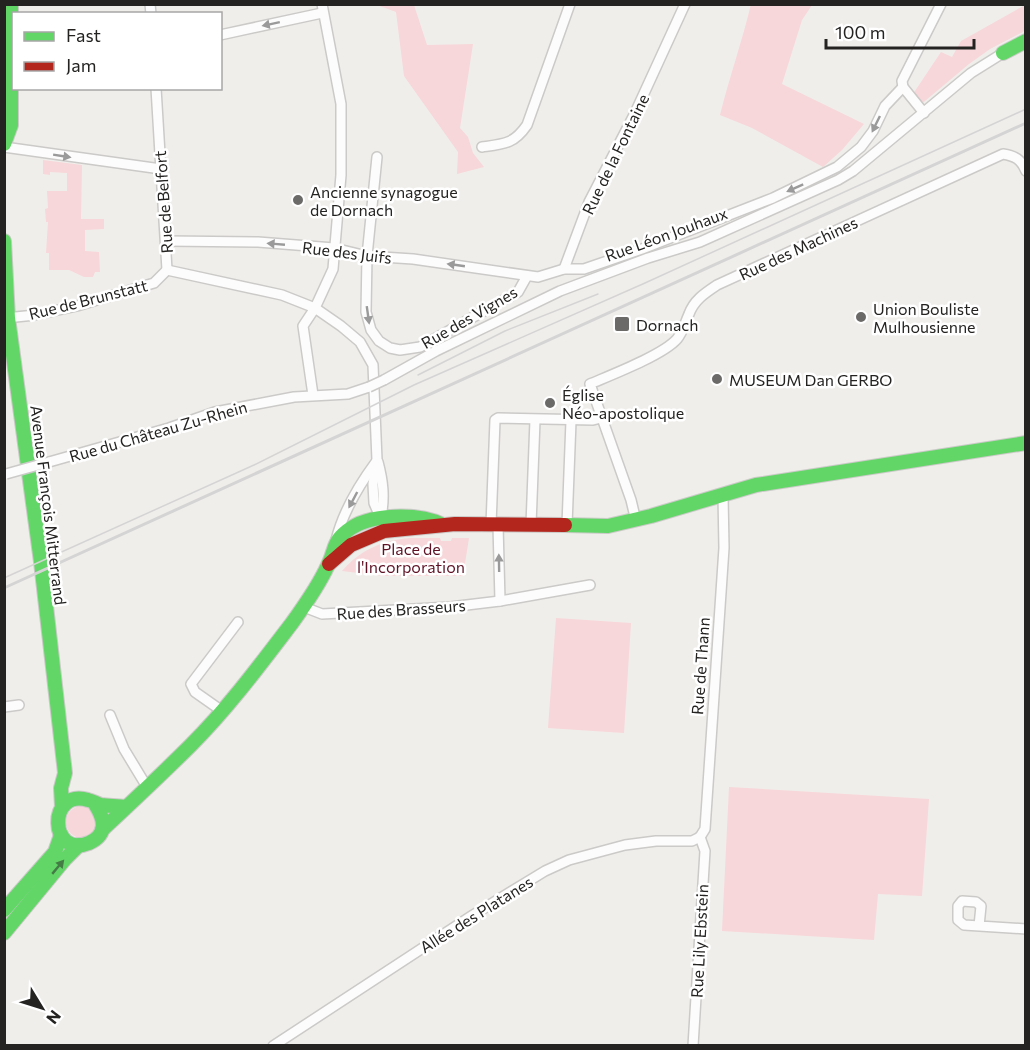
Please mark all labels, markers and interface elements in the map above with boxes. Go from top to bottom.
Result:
legend [12,12,222,90]
scale bar [826,12,974,50]
one-way arrow [261,20,280,29]
text: 100 m [835,21,885,43]
text: Fast [66,24,101,46]
text: Jam [66,54,96,76]
street label: Rue de la Fontaine [578,91,652,217]
one-way arrow [871,116,880,133]
street label: Rue de Belfort [150,149,176,254]
one-way arrow [53,151,72,160]
place label: Ancienne synagogue de Dornach [310,182,458,219]
one-way arrow [786,183,804,193]
marker: Ancienne synagogue de Dornach [291,193,305,207]
street label: Rue Léon Jouhaux [602,203,730,265]
street label: Rue des Machines [736,212,860,284]
street label: Rue des Juifs [301,237,393,267]
one-way arrow [266,239,285,248]
one-way arrow [446,261,465,270]
street label: Rue de Brunstatt [27,275,150,323]
street label: Rue des Vignes [418,282,520,352]
place label: Union Bouliste Mulhousienne [873,299,979,336]
one-way arrow [363,305,372,324]
marker: Union Bouliste Mulhousienne [854,310,868,324]
marker: Dornach [613,315,631,333]
place label: Dornach [636,315,698,334]
place label: MUSEUM Dan GERBO [729,370,892,389]
marker: MUSEUM Dan GERBO [710,372,724,386]
place label: Église Néo-apostolique [562,385,684,422]
marker: Église Néo-apostolique [543,396,557,410]
street label: Rue du Château Zu-Rhein [67,397,249,465]
street label: Avenue François Mitterrand [27,404,71,606]
one-way arrow [348,492,358,509]
park label: Place de l'Incorporation [357,539,465,576]
one-way arrow [494,554,503,573]
street label: Rue des Brasseurs [336,595,466,623]
street label: Rue de Thann [687,616,713,716]
one-way arrow [52,859,65,875]
street label: Allée des Platanes [416,872,536,956]
street label: Rue Lily Ebstein [687,884,711,998]
north arrow [12,978,72,1038]
text: N [43,1007,65,1028]

